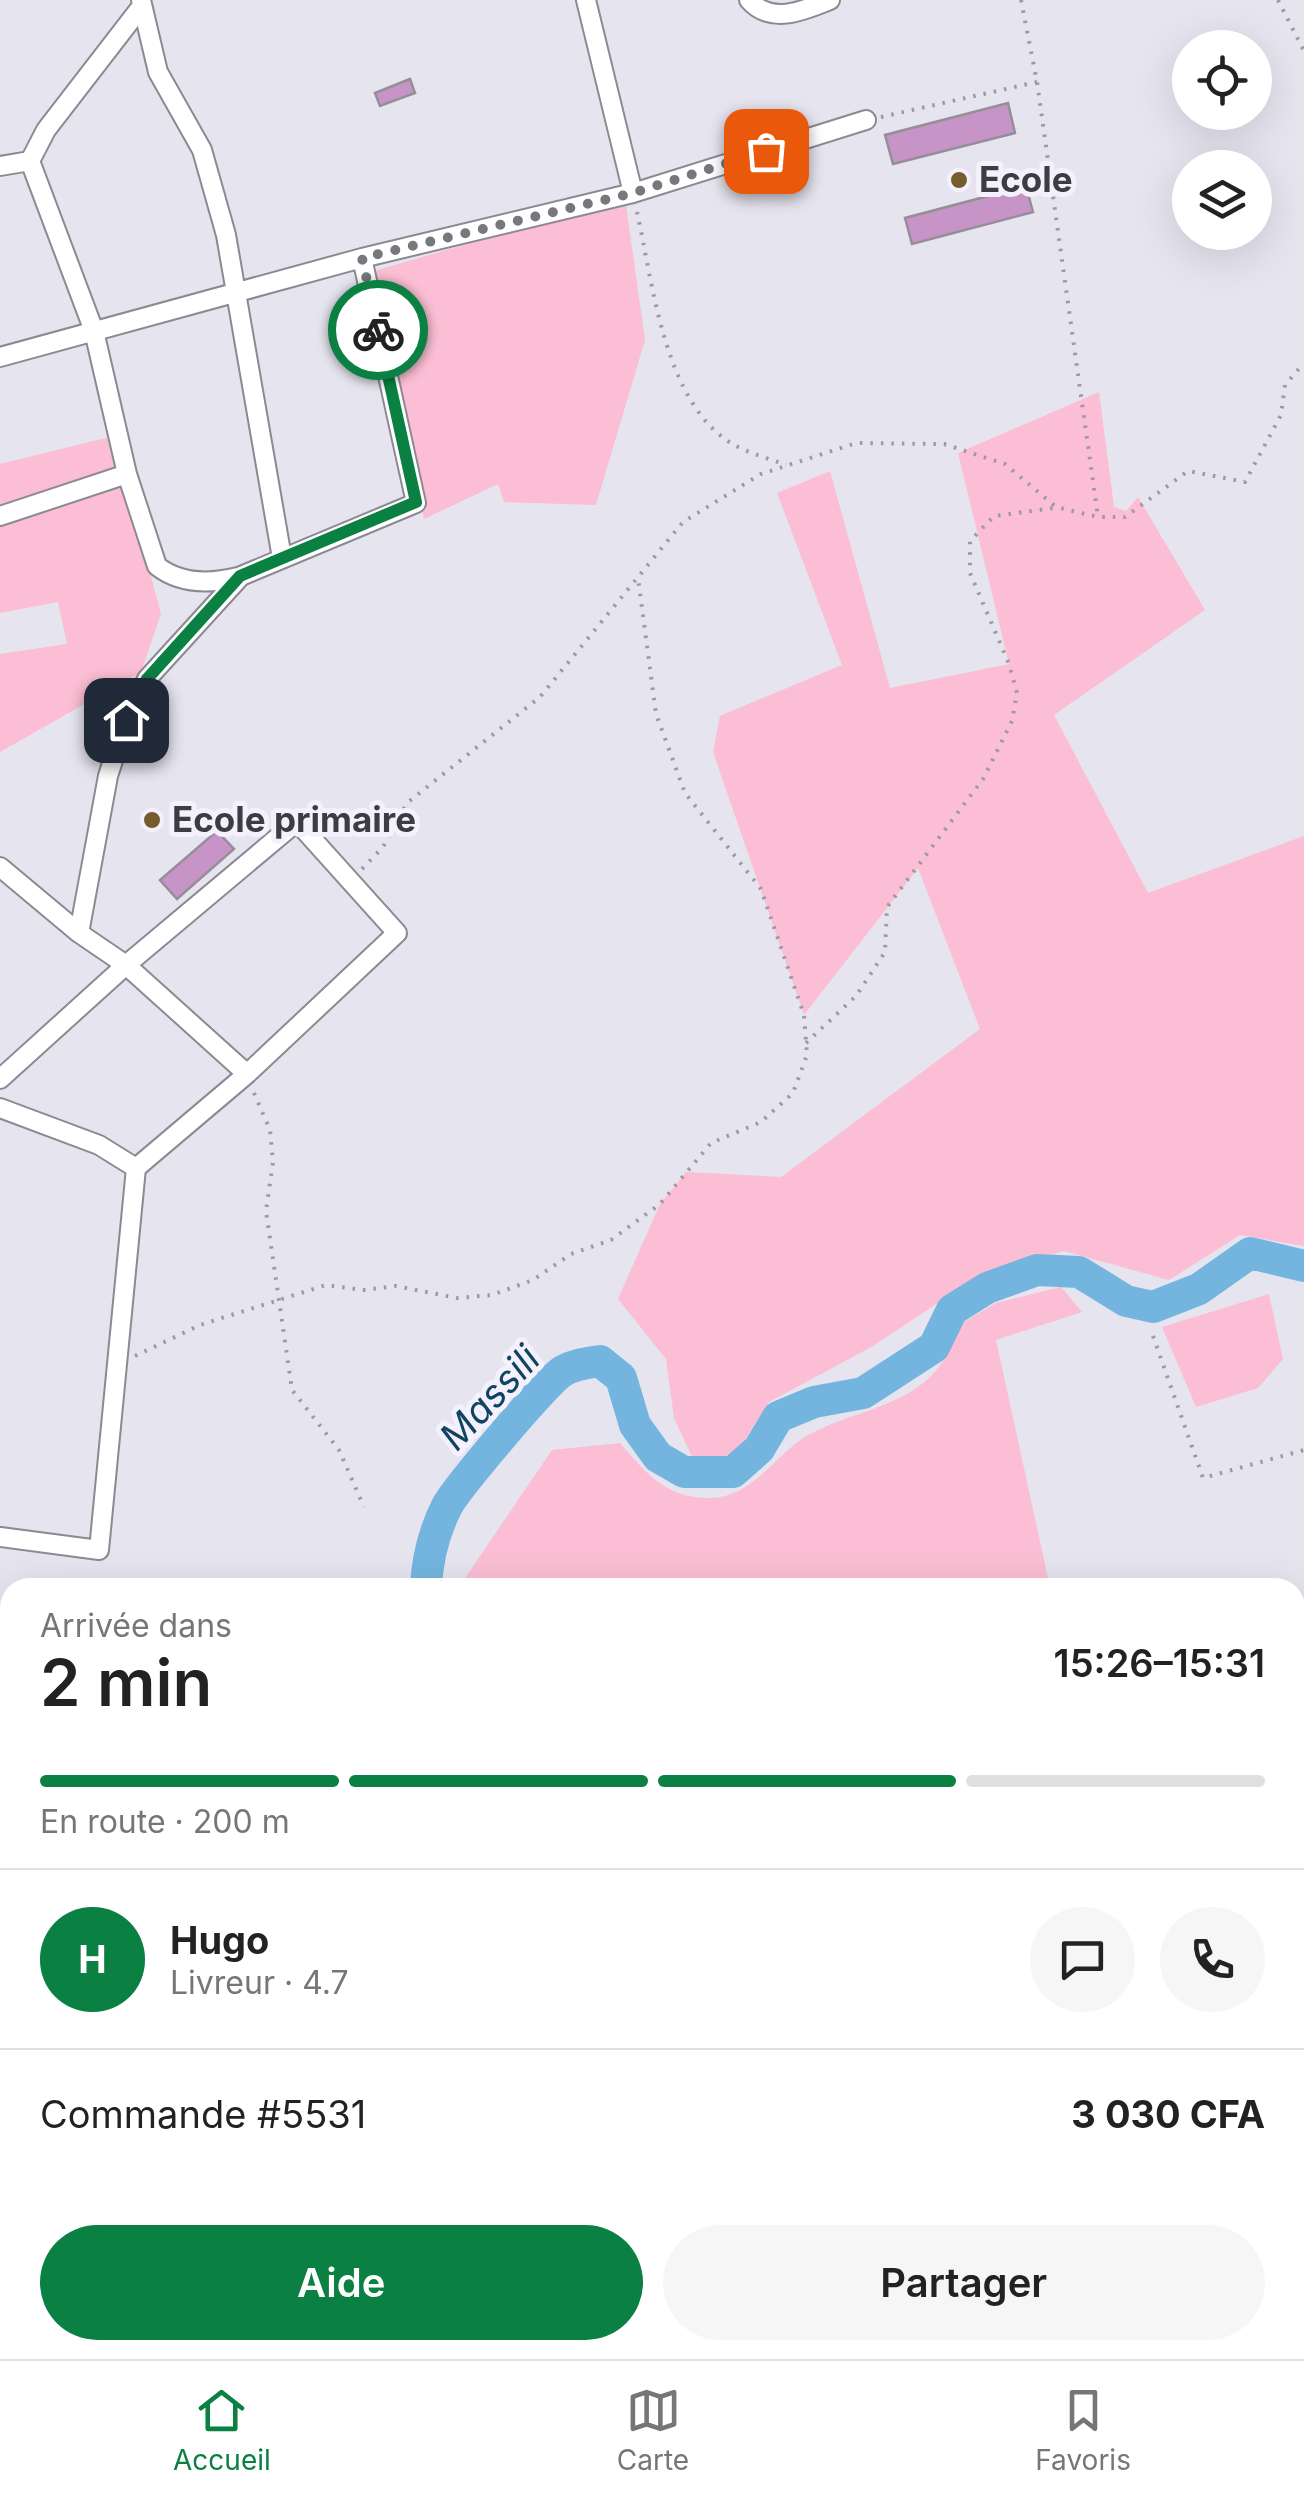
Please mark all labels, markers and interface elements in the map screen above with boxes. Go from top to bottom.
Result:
map controls [1172,30,1272,250]
button: locate [1172,30,1272,130]
pin [724,109,809,194]
icon: bag [739,124,794,179]
button: layers [1172,150,1272,250]
place label: Ecole [979,158,1073,200]
marker: Ecole [948,169,970,191]
courier [328,280,428,380]
icon: bike [351,303,406,358]
pin [84,678,169,763]
icon: home [99,693,154,748]
place label: Ecole primaire [172,798,416,840]
marker: Ecole primaire [141,809,163,831]
water label: Massili [430,1335,549,1459]
text: Arrivée dans [40,1606,232,1645]
text: 15:26–15:31 [1054,1640,1265,1686]
text: 2 min [40,1643,212,1722]
text: En route · 200 m [40,1802,290,1841]
button: chat [1030,1907,1135,2012]
button: phone [1160,1907,1265,2012]
text: Hugo [170,1917,269,1963]
text: H [78,1936,107,1982]
text: Livreur · 4.7 [170,1963,349,2002]
text: Commande #5531 [40,2091,366,2137]
text: 3 030 CFA [1071,2091,1265,2137]
button: Aide [40,2225,643,2340]
button: Partager [663,2225,1265,2340]
tab: Accueil [173,2383,271,2477]
tab: Carte [617,2383,689,2477]
tab: Favoris [1035,2383,1131,2477]

